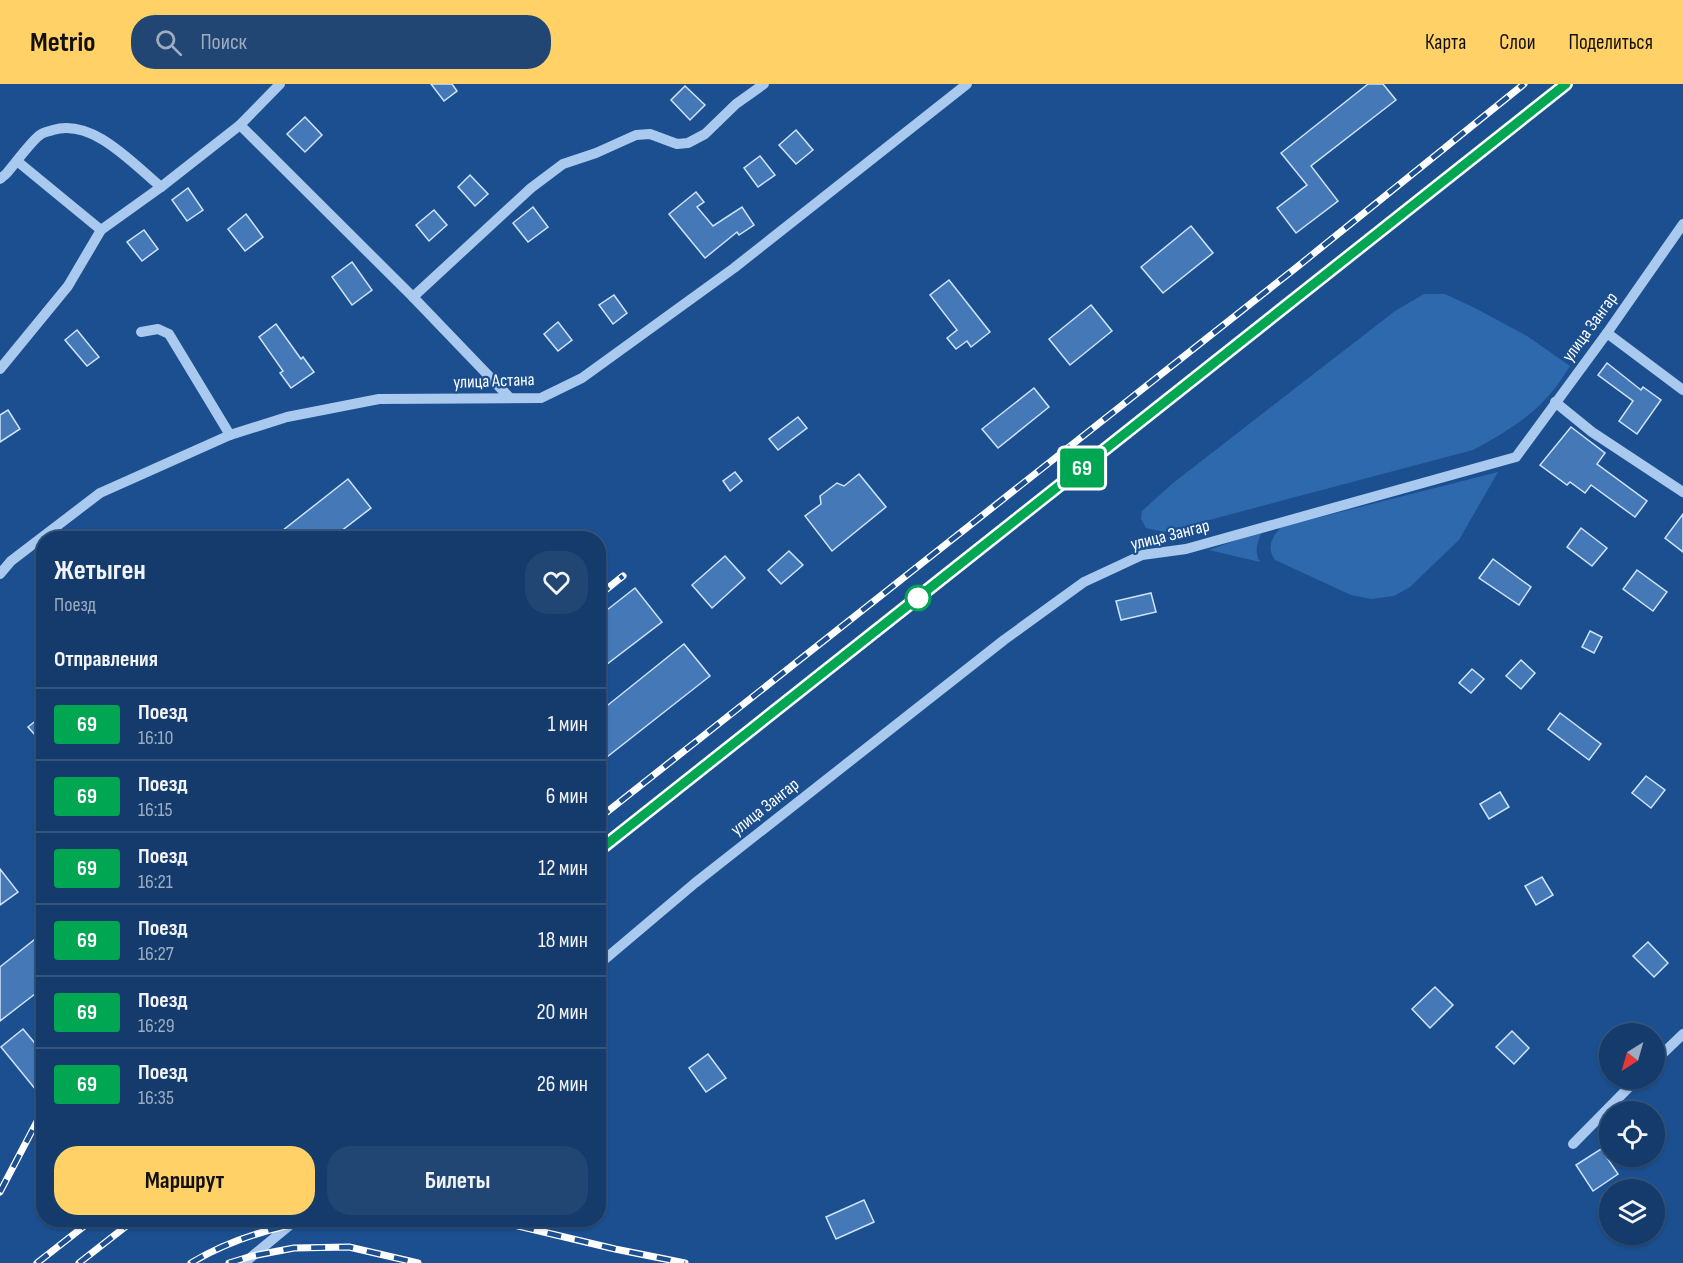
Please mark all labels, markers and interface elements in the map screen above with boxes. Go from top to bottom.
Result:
search box [131,15,551,69]
text: Metrio [30,26,95,59]
icon: search [152,26,185,59]
text: Поиск [200,29,247,56]
text: Карта [1425,30,1466,55]
text: Слои [1499,30,1535,55]
text: Поделиться [1568,30,1653,55]
street label: улица Зангар [1558,288,1622,366]
street label: улица Астана [453,369,535,393]
line badge: 69 [1055,448,1109,488]
text: 69 [1072,456,1092,481]
street label: улица Зангар [1128,515,1212,555]
button: heart [525,551,588,614]
text: Жетыген [54,554,146,587]
unlabelled marker [905,585,931,611]
text: Поезд [54,593,96,617]
text: Отправления [54,646,158,673]
text: Поезд [138,699,187,726]
text: 1 мин [548,711,588,738]
text: 69 [77,712,97,737]
text: 16:10 [138,726,173,750]
text: Поезд [138,771,187,798]
street label: улица Зангар [727,774,803,840]
text: 6 мин [546,783,588,810]
text: 69 [77,784,97,809]
text: 16:15 [138,798,173,822]
text: Поезд [138,843,187,870]
text: 12 мин [538,855,588,882]
text: 69 [77,856,97,881]
text: 16:21 [138,870,173,894]
text: Поезд [138,915,187,942]
text: 18 мин [538,927,588,954]
text: 69 [77,928,97,953]
text: 16:27 [138,942,174,966]
text: Поезд [138,987,187,1014]
text: 20 мин [536,999,588,1026]
text: 69 [77,1000,97,1025]
text: 16:29 [138,1014,175,1038]
north arrow [1599,1023,1665,1089]
map controls [1599,1023,1665,1245]
text: Поезд [138,1059,187,1086]
text: 26 мин [537,1071,588,1098]
text: 69 [77,1072,97,1097]
text: 16:35 [138,1086,174,1110]
button: locate [1599,1101,1665,1167]
button: Маршрут [54,1146,315,1215]
button: Билеты [327,1146,588,1215]
button: layers [1599,1179,1665,1245]

